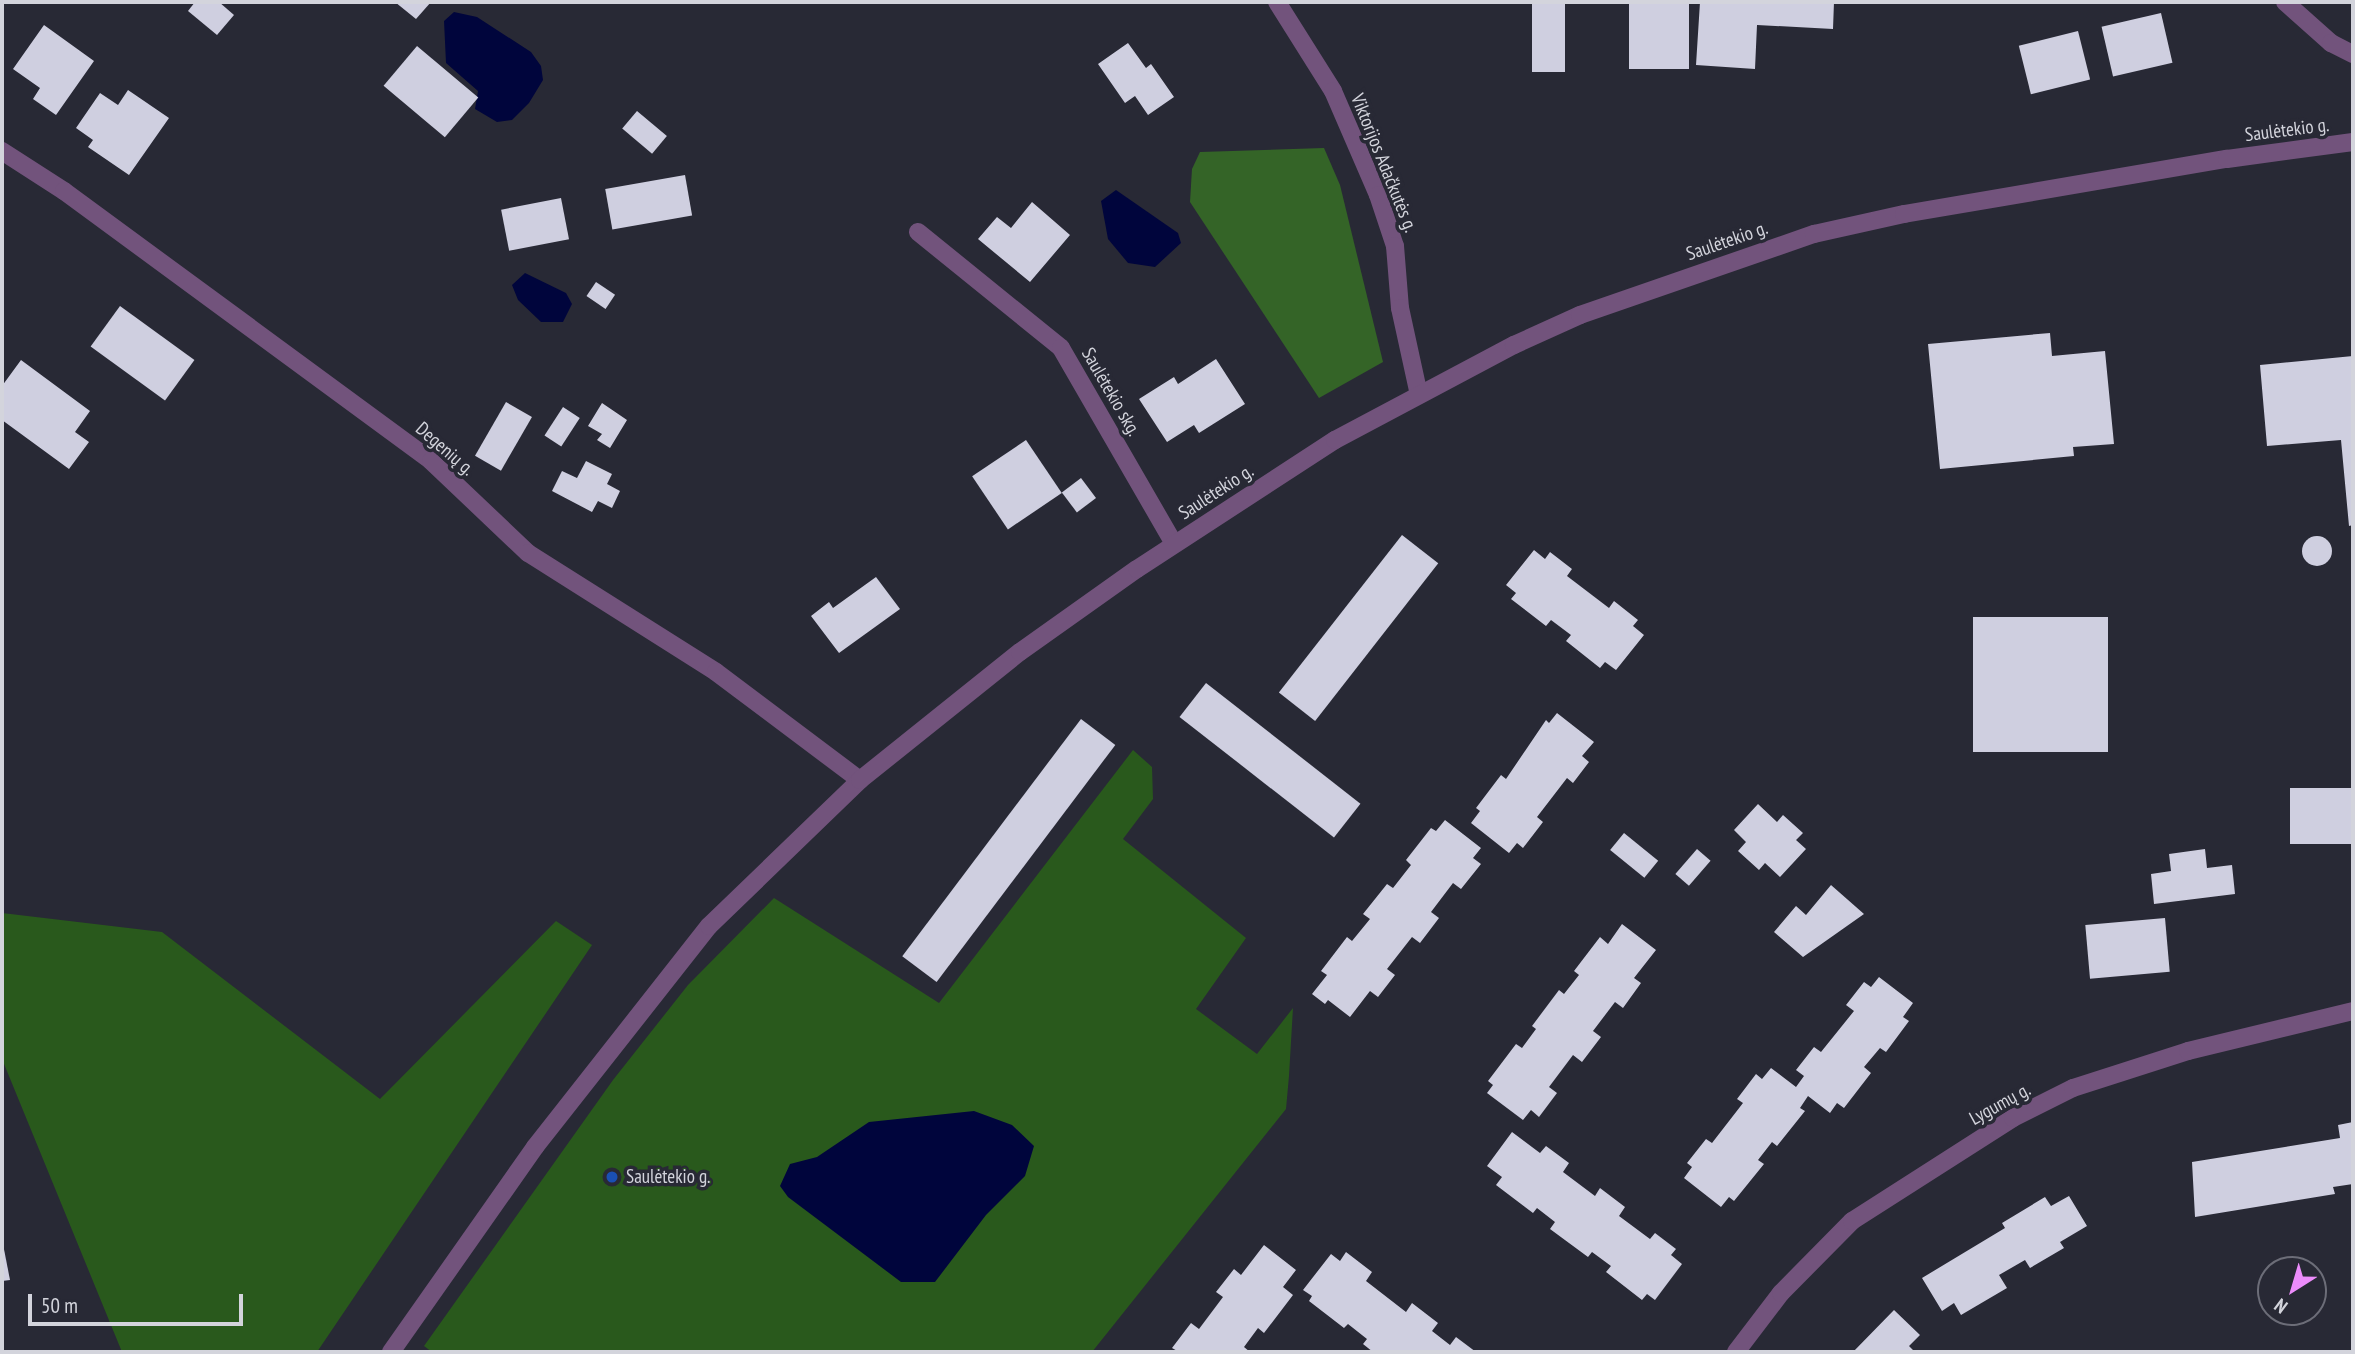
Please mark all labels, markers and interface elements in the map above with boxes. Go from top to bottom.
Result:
street label: Viktorijos Adačkutės g. [1346,90,1422,236]
street label: Saulėtekio g. [2244,114,2330,146]
street label: Saulėtekio g. [1683,216,1771,266]
street label: Saulėtekio skg. [1077,344,1145,440]
street label: Degenių g. [411,417,479,481]
street label: Saulėtekio g. [1174,459,1258,525]
street label: Lygumų g. [1966,1078,2034,1130]
place label: Saulėtekio g. [626,1166,710,1188]
marker: Saulėtekio g. [604,1169,620,1185]
north arrow [2257,1256,2327,1326]
scale bar [32,1280,247,1324]
text: 50 m [41,1292,78,1319]
text: N [2269,1294,2292,1319]

